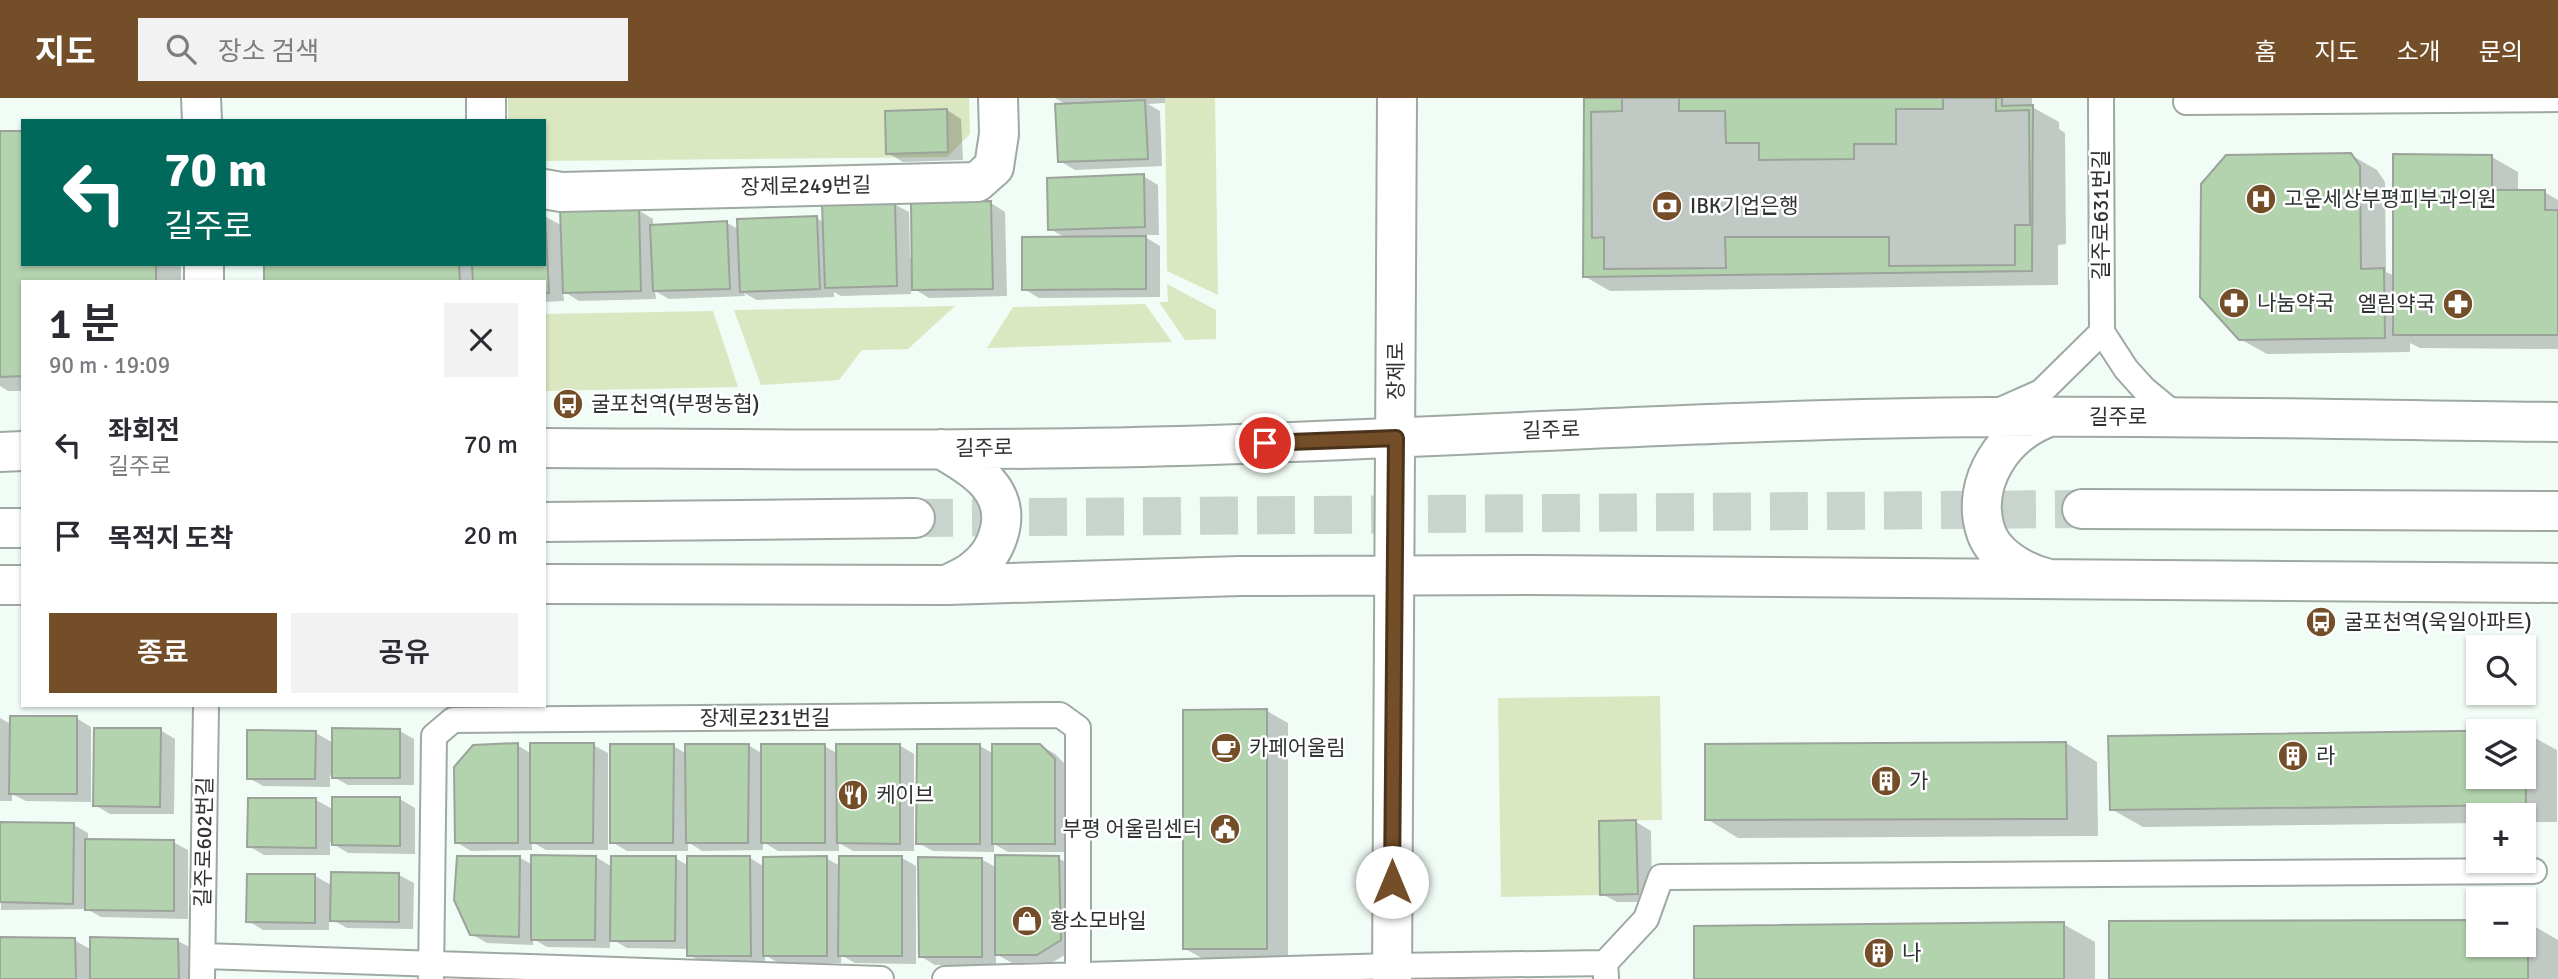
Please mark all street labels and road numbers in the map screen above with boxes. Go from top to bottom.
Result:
street label: 길주로631번길 [2088,150,2114,280]
street label: 장제로249번길 [740,172,872,200]
street label: 장제로 [1383,342,1409,400]
street label: 길주로 [2089,404,2147,430]
street label: 길주로 [1522,416,1580,444]
street label: 길주로 [955,434,1013,462]
street label: 장제로231번길 [700,705,830,731]
street label: 길주로602번길 [190,776,218,908]

